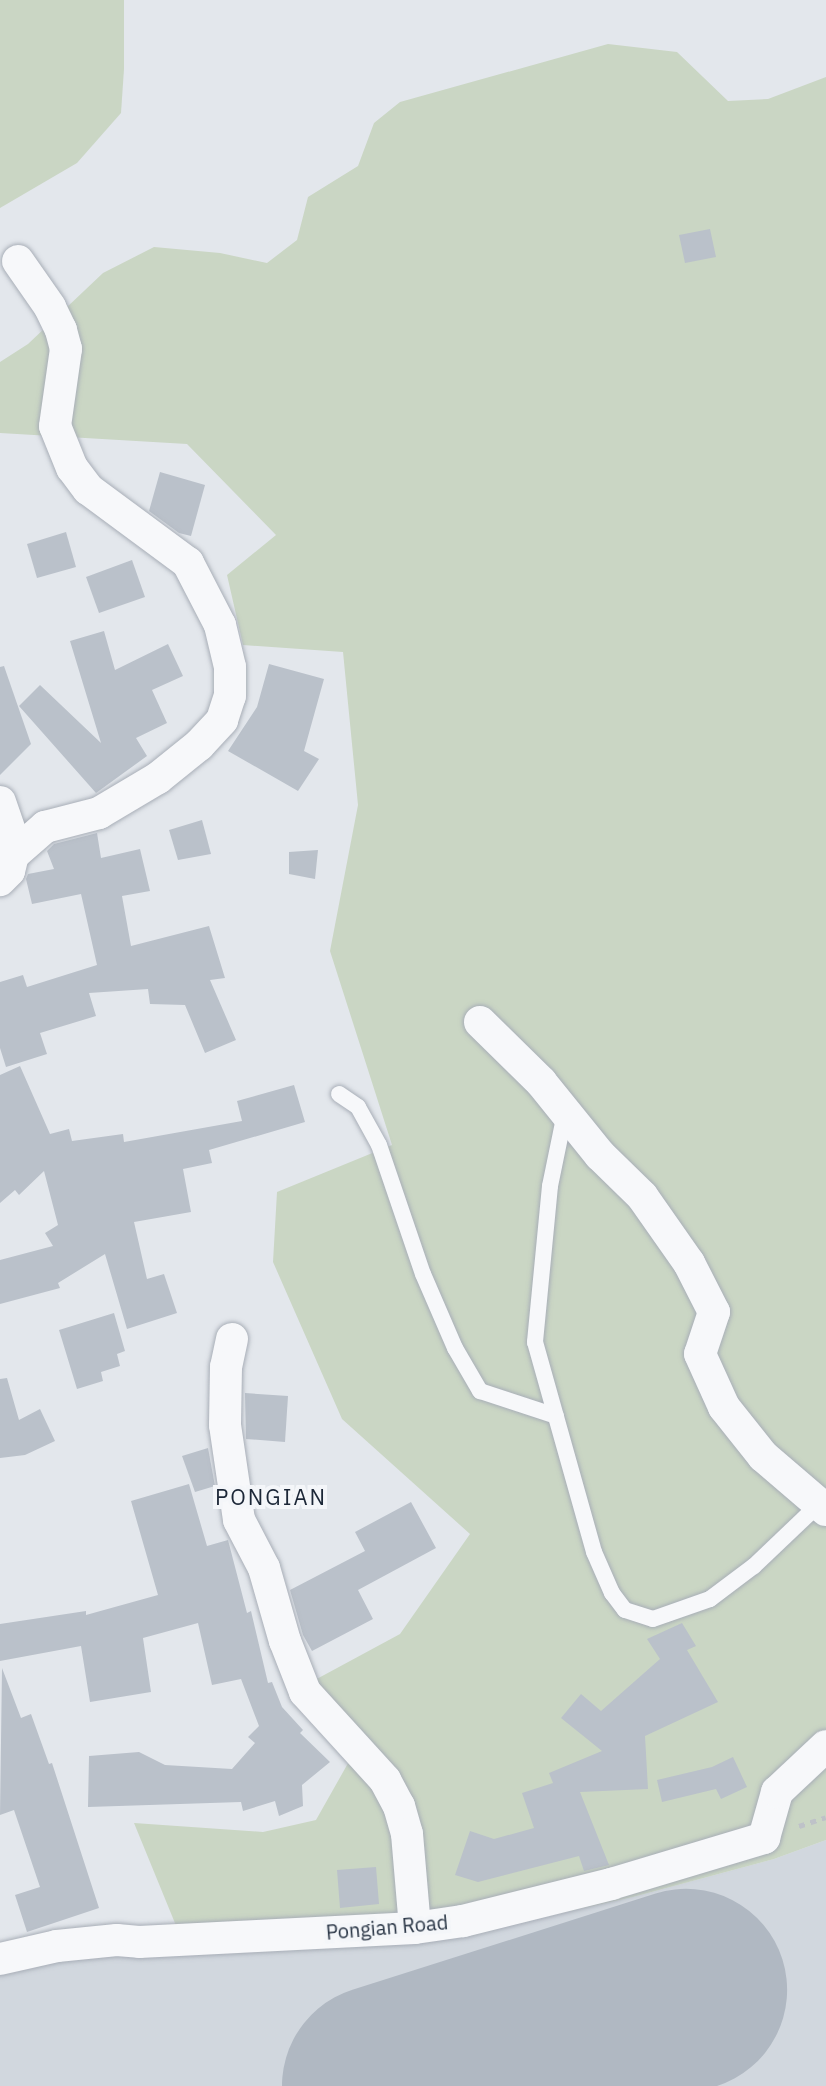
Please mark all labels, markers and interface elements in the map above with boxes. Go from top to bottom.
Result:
district label: PONGIAN [215,1484,327,1510]
street label: Pongian Road [325,1910,449,1944]

